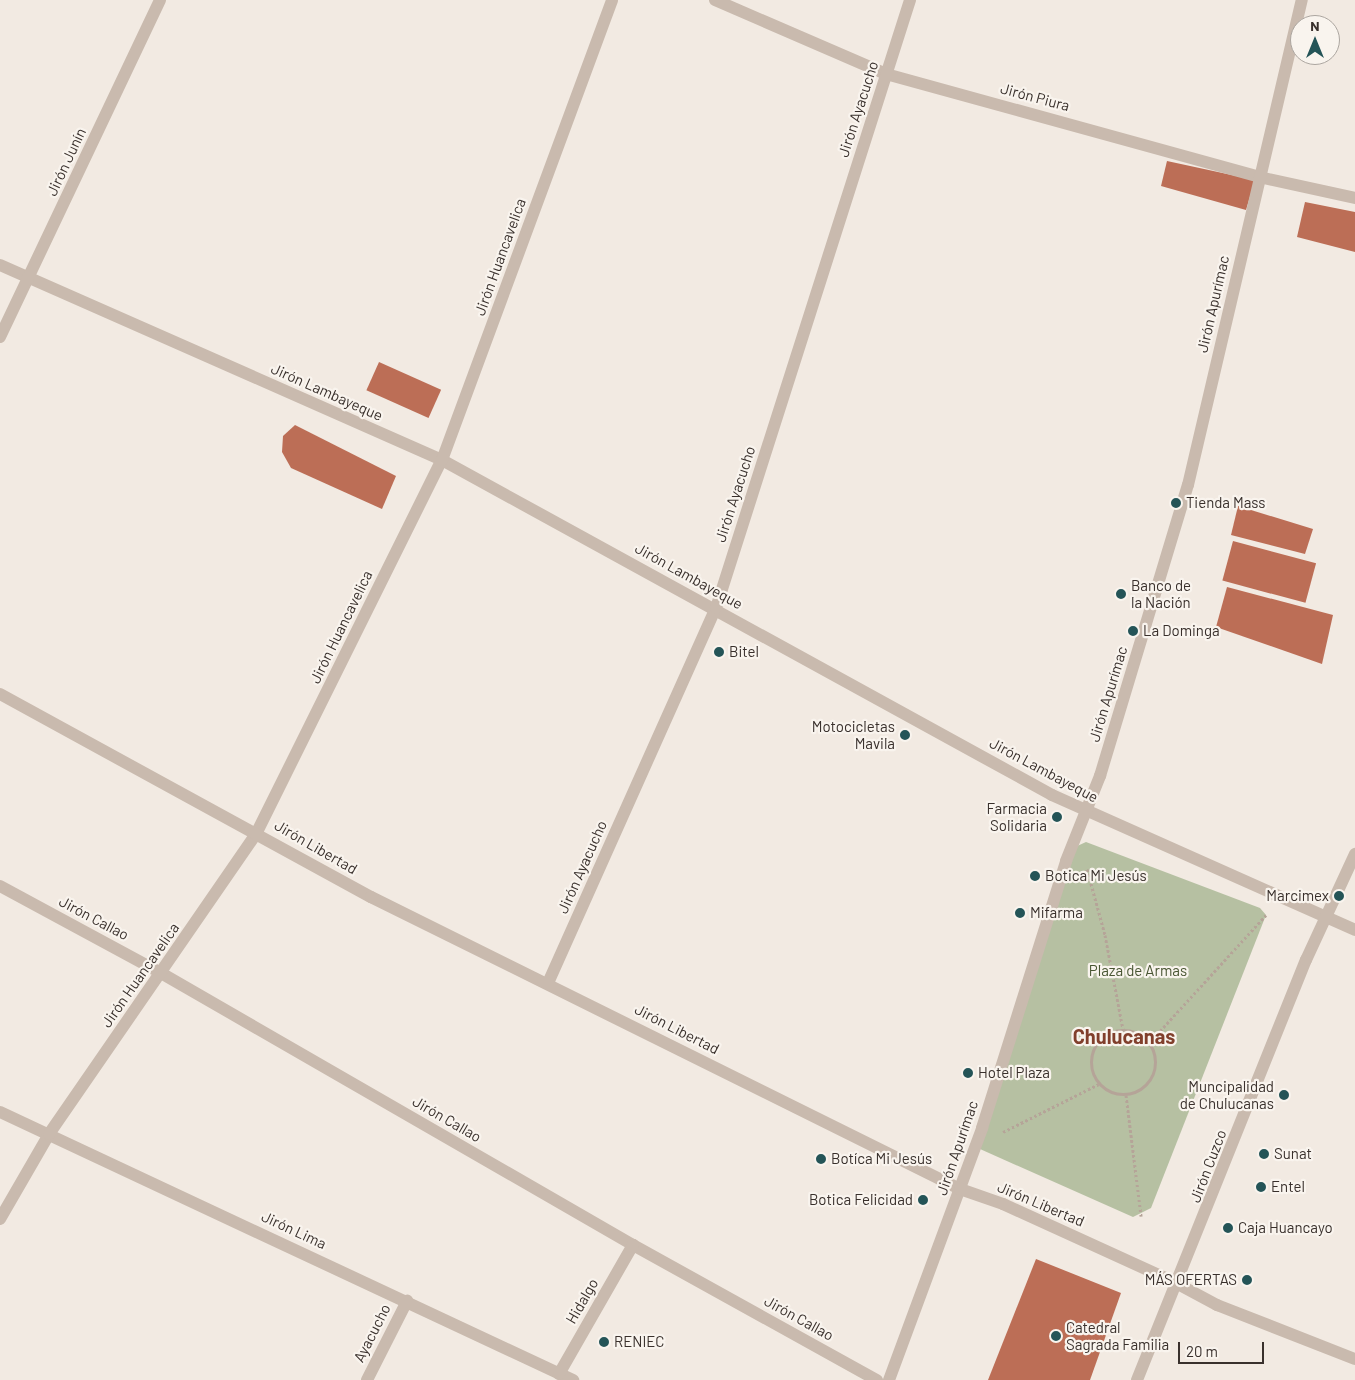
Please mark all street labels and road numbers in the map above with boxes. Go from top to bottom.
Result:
street label: Jirón Ayacucho [834,59,882,159]
street label: Jirón Piura [998,79,1072,115]
street label: Jirón Junín [42,125,90,199]
street label: Jirón Huancavelica [470,196,530,318]
street label: Jirón Apurímac [1193,254,1233,354]
street label: Jirón Lambayeque [268,359,386,425]
street label: Jirón Ayacucho [711,444,759,544]
street label: Jirón Lambayeque [632,539,746,613]
street label: Jirón Huancavelica [306,568,376,686]
street label: Jirón Apurímac [1085,644,1131,744]
street label: Jirón Lambayeque [987,734,1101,806]
street label: Jirón Libertad [271,816,361,878]
street label: Jirón Ayacucho [553,818,611,916]
street label: Jirón Callao [56,892,132,944]
street label: Jirón Huancavelica [97,919,183,1031]
street label: Jirón Libertad [632,1000,722,1058]
street label: Jirón Callao [409,1092,485,1146]
street label: Jirón Apurímac [932,1098,982,1198]
street label: Jirón Cuzco [1186,1127,1230,1205]
street label: Jirón Libertad [995,1178,1087,1230]
street label: Jirón Lima [259,1207,329,1253]
street label: Hidalgo [562,1275,602,1327]
street label: Jirón Callao [761,1292,837,1344]
street label: Ayacucho [350,1301,394,1365]

